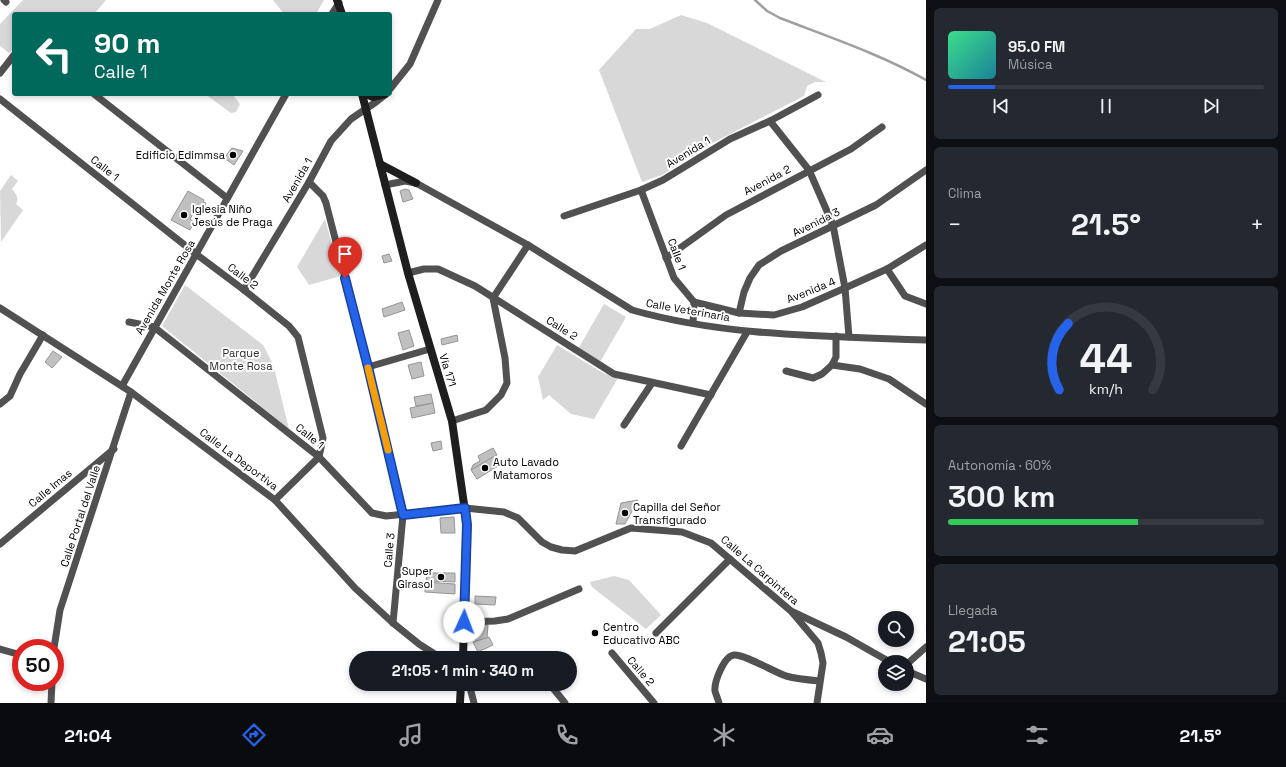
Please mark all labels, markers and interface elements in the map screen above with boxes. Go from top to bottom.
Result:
text: 90 m [94,25,160,61]
icon: left [28,28,80,80]
text: 95.0 FM [1008,37,1065,56]
text: Música [1008,56,1053,73]
text: Calle 1 [94,60,148,83]
icon: previous [990,95,1012,117]
icon: pause [1095,95,1117,117]
icon: next [1200,95,1222,117]
street label: Avenida 1 [663,133,713,171]
place label: Edificio Edimmsa [136,148,226,162]
marker: Edificio Edimmsa [228,150,238,160]
street label: Calle 1 [88,152,122,184]
street label: Avenida 1 [279,155,315,205]
street label: Avenida 2 [741,162,793,198]
text: Clima [948,185,981,202]
place label: Iglesia Niño Jesús de Praga [192,202,273,229]
street label: Avenida 3 [790,204,842,240]
text: 21.5° [1071,205,1141,244]
marker: Iglesia Niño Jesús de Praga [179,210,189,220]
text: − [948,210,962,238]
text: + [1250,210,1264,238]
street label: Avenida Monte Rosa [132,236,198,337]
street label: Calle 1 [665,236,689,272]
pin [328,237,362,278]
icon: arrive [334,243,356,265]
street label: Calle 2 [225,260,261,292]
street label: Avenida 4 [785,274,838,306]
street label: Calle Veterinaria [645,296,732,324]
street label: Calle 2 [544,313,581,343]
text: 44 [1080,331,1132,384]
park label: Parque Monte Rosa [210,346,273,373]
street label: Vía 171 [436,352,460,388]
text: km/h [1089,379,1123,397]
street label: Calle 1 [293,420,327,452]
street label: Calle La Deportiva [197,425,282,494]
place label: Auto Lavado Matamoros [493,455,559,482]
text: Autonomía · 60% [948,457,1051,474]
street label: Calle Portal del Valle [57,463,103,569]
marker: Auto Lavado Matamoros [480,463,490,473]
street label: Calle Imas [25,466,75,510]
text: 300 km [948,477,1055,516]
place label: Capilla del Señor Transfigurado [633,500,721,527]
marker: Capilla del Señor Transfigurado [620,508,630,518]
street label: Calle 3 [381,532,398,568]
street label: Calle La Carpintera [718,532,802,608]
place label: Super Girasol [398,564,433,591]
marker: Super Girasol [436,572,446,582]
position arrow [443,601,485,643]
text: Llegada [948,602,997,619]
map controls [878,611,914,691]
button: search [878,611,914,647]
place label: Centro Educativo ABC [603,620,680,647]
text: 21:05 [948,622,1026,661]
marker: Centro Educativo ABC [590,628,600,638]
speed limit sign: 50 [12,639,64,691]
street label: Calle 2 [624,653,658,689]
button: layers [878,655,914,691]
text: 21:05 · 1 min · 340 m [392,661,534,680]
icon: directions [240,721,268,749]
icon: music [397,721,425,749]
icon: phone [553,721,581,749]
icon: climate [710,721,738,749]
icon: car [866,721,894,749]
icon: filters [1023,721,1051,749]
text: 21:04 [64,724,112,747]
text: 21.5° [1180,724,1222,747]

